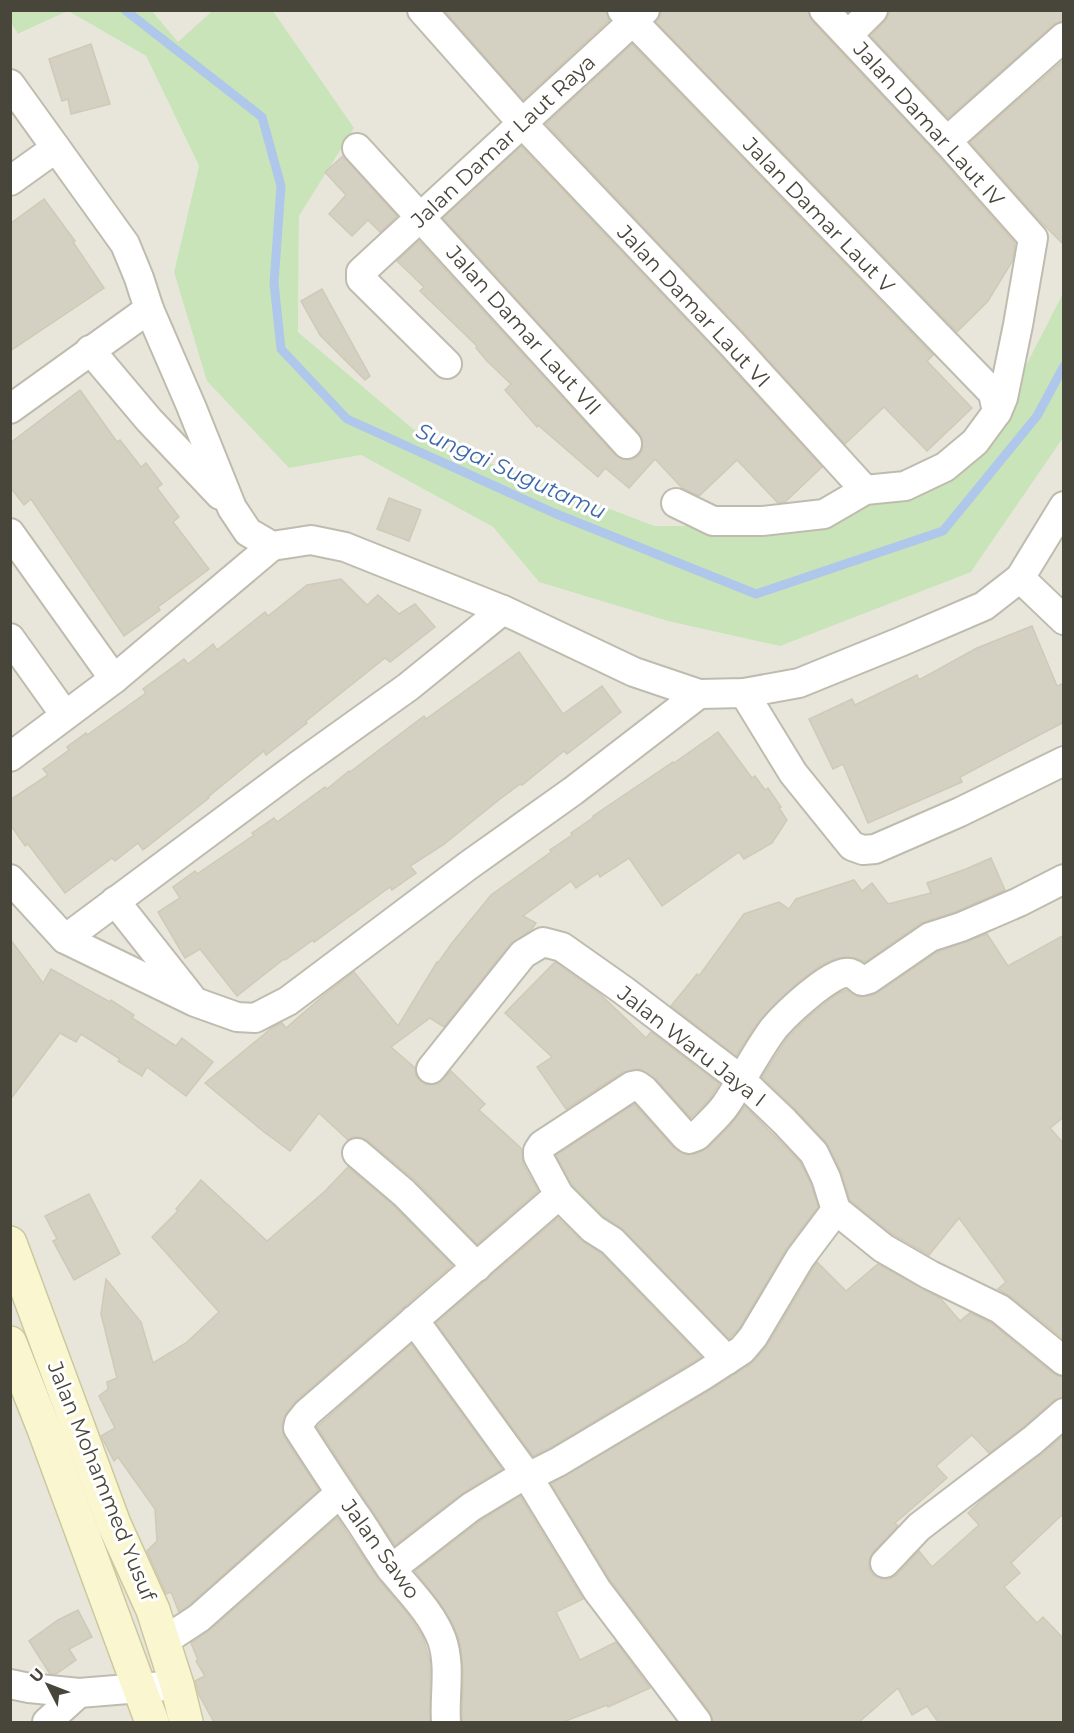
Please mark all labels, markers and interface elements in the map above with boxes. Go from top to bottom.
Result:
street label: Jalan Damar Laut IV [848,36,1010,212]
street label: Jalan Damar Laut Raya [405,49,600,233]
street label: Jalan Damar Laut V [738,131,900,298]
street label: Jalan Damar Laut VI [612,219,776,392]
street label: Jalan Damar Laut VII [441,240,607,420]
water label: Sungai Sugutamu [412,417,610,525]
street label: Jalan Waru Jaya I [612,980,771,1112]
street label: Jalan Mohammed Yusuf [42,1357,162,1605]
street label: Jalan Sawo [336,1493,426,1604]
north arrow [18,1655,78,1715]
text: U [26,1664,49,1686]

